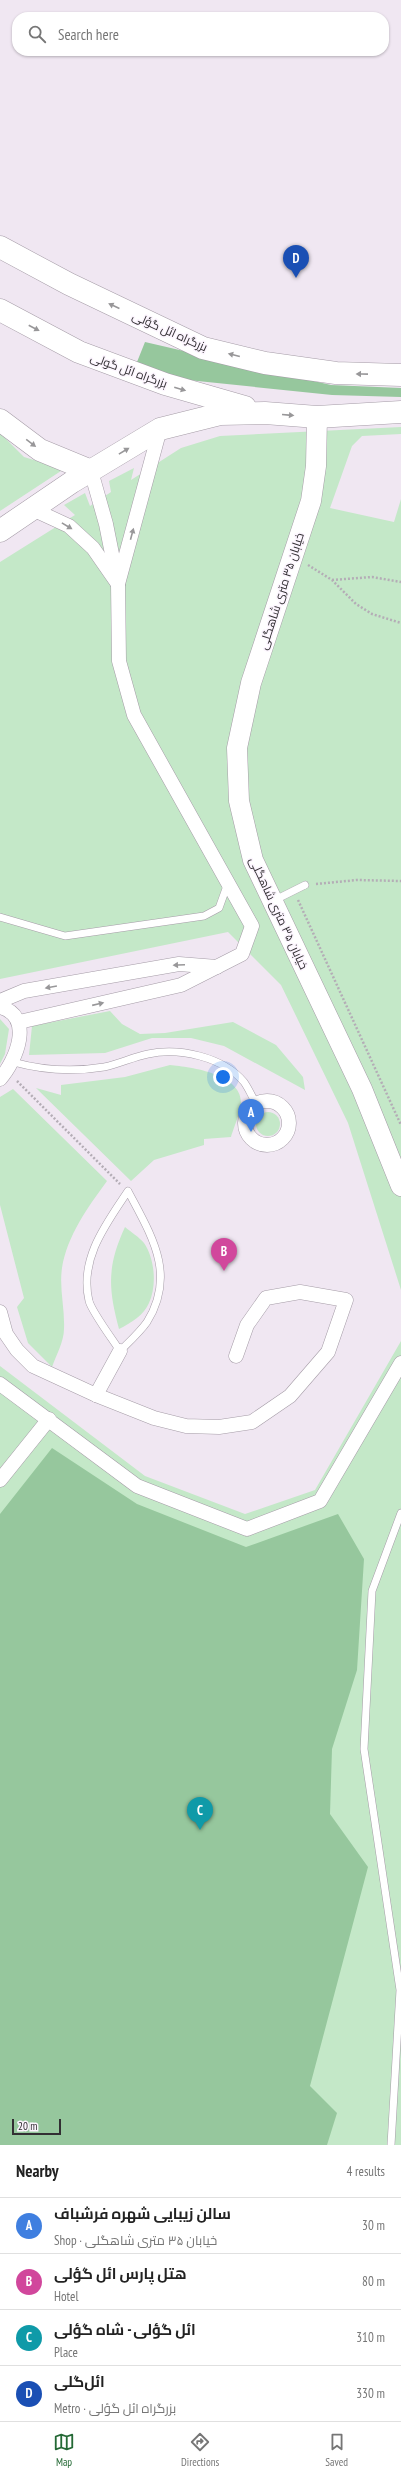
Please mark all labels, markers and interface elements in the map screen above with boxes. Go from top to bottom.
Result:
search box [12,12,389,56]
icon: search [26,23,48,45]
text: Search here [58,25,119,44]
pin: D [283,245,309,278]
one-way arrow [108,303,120,309]
street label: بزرگراه ائل گؤلی [130,308,210,354]
one-way arrow [29,325,40,331]
street label: بزرگراه ائل گولی [88,349,170,391]
one-way arrow [227,352,240,358]
one-way arrow [355,371,368,377]
one-way arrow [174,386,186,392]
one-way arrow [282,412,294,418]
one-way arrow [25,439,36,448]
one-way arrow [118,447,130,454]
one-way arrow [62,522,72,530]
one-way arrow [129,527,135,540]
street label: خیابان ۳۵ متری شاهگلی [255,531,307,651]
street label: خیابان ۳۵ متری شاهگلی [246,854,312,972]
one-way arrow [173,961,185,968]
one-way arrow [45,984,57,990]
one-way arrow [92,1001,104,1007]
your location [213,1067,233,1087]
pin: A [238,1099,264,1132]
pin: B [211,1238,237,1271]
pin: C [187,1797,213,1830]
scale bar [12,2117,61,2136]
text: 20 m [18,2119,37,2133]
text: Nearby [16,2160,59,2182]
text: 4 results [346,2163,385,2180]
text: سالن زیبایی شهره فرشباف [54,2204,231,2223]
text: A [26,2217,32,2234]
text: 30 m [362,2217,385,2234]
text: Shop · خیابان ۳۵ متری شاهگلی [54,2232,217,2249]
text: هتل پارس ائل گؤلی [54,2264,187,2283]
text: B [26,2273,32,2290]
text: 80 m [362,2273,385,2290]
text: Hotel [54,2288,78,2305]
text: ائل گؤلی - شاه گؤلی [54,2320,196,2339]
text: C [26,2329,32,2346]
text: 310 m [356,2329,385,2346]
text: Place [54,2344,78,2361]
text: ائل‌گلی [54,2372,105,2391]
text: D [26,2385,32,2402]
text: 330 m [356,2385,385,2402]
text: Metro · بزرگراه ائل گؤلی [54,2400,176,2417]
tab: Map [53,2431,75,2469]
tab: Directions [181,2431,219,2469]
tab: Saved [325,2431,348,2469]

